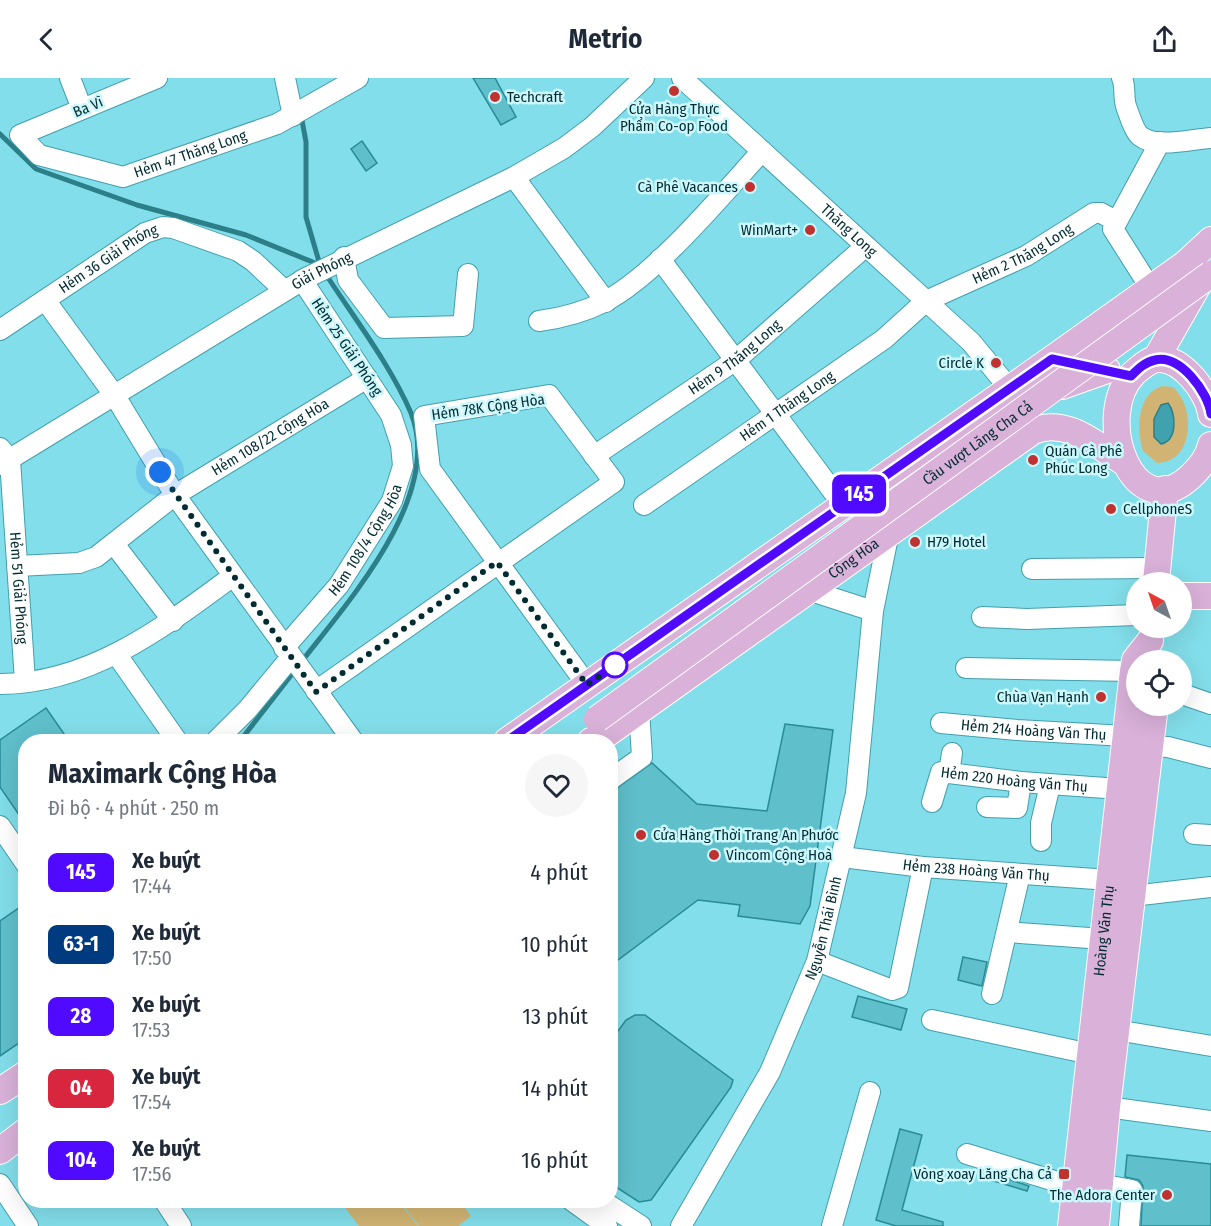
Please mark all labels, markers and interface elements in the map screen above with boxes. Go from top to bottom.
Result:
icon: back [30,23,63,56]
text: Metrio [569,23,642,55]
icon: share [1148,23,1181,56]
marker: Cửa Hàng Thực Phẩm Co-op Food [667,84,681,98]
place label: Techcraft [507,88,563,106]
marker: Techcraft [488,90,502,104]
street label: Ba Vì [70,93,106,121]
place label: Cửa Hàng Thực Phẩm Co-op Food [620,100,728,135]
street label: Hẻm 47 Thăng Long [132,126,249,182]
place label: Cà Phê Vacances [637,178,738,196]
marker: Cà Phê Vacances [743,180,757,194]
street label: Thăng Long [817,200,881,261]
street label: Hẻm 36 Giải Phóng [55,220,160,297]
street label: Hẻm 2 Thăng Long [969,220,1076,288]
place label: WinMart+ [741,221,798,239]
marker: WinMart+ [803,223,817,237]
street label: Giải Phóng [288,248,355,294]
street label: Hẻm 25 Giải Phóng [308,295,386,399]
street label: Hẻm 9 Thăng Long [685,316,785,399]
place label: Circle K [939,354,984,372]
marker: Circle K [989,356,1003,370]
street label: Hẻm 1 Thăng Long [736,367,838,445]
street label: Hẻm 78K Cộng Hòa [430,390,546,424]
street label: Hẻm 108/22 Cộng Hòa [208,394,332,480]
street label: Cầu vượt Lăng Cha Cả [919,397,1036,489]
place label: Quán Cà Phê Phúc Long [1045,442,1122,477]
marker: Quán Cà Phê Phúc Long [1026,453,1040,467]
your location [145,457,175,487]
line badge: 145 [824,474,894,514]
text: 145 [844,481,874,507]
street label: Hẻm 108/4 Cộng Hòa [325,482,406,600]
place label: CellphoneS [1123,500,1192,518]
marker: CellphoneS [1104,502,1118,516]
street label: Hẻm 51 Giải Phóng [6,531,31,645]
place label: H79 Hotel [927,533,986,551]
street label: Cộng Hòa [825,534,882,583]
marker: H79 Hotel [908,535,922,549]
north arrow [1126,572,1192,638]
map controls [1126,572,1192,716]
button: locate [1126,650,1192,716]
unlabelled marker [602,652,628,678]
place label: Chùa Vạn Hạnh [997,688,1089,706]
marker: Chùa Vạn Hạnh [1094,690,1108,704]
street label: Hẻm 214 Hoàng Văn Thụ [960,716,1107,744]
button: heart [525,754,588,817]
text: Maximark Cộng Hòa [48,757,277,790]
street label: Hẻm 220 Hoàng Văn Thụ [940,763,1088,796]
text: Đi bộ · 4 phút · 250 m [48,796,219,820]
place label: Cửa Hàng Thời Trang An Phước [653,826,839,844]
marker: Cửa Hàng Thời Trang An Phước [634,828,648,842]
place label: Vincom Cộng Hoà [726,846,832,864]
text: Xe buýt [132,847,201,874]
marker: Vincom Cộng Hoà [707,848,721,862]
street label: Hẻm 238 Hoàng Văn Thụ [902,856,1050,885]
text: 145 [66,859,96,885]
text: 4 phút [530,859,588,886]
text: 17:44 [132,874,171,898]
street label: Nguyễn Thái Bình [801,874,845,983]
street label: Hoàng Văn Thụ [1090,884,1118,977]
text: Xe buýt [132,919,201,946]
text: 63-1 [63,931,99,957]
text: 10 phút [521,931,588,958]
text: 17:50 [132,946,172,970]
text: Xe buýt [132,991,201,1018]
text: 28 [71,1003,91,1029]
text: 13 phút [522,1003,588,1030]
text: 17:53 [132,1018,170,1042]
text: Xe buýt [132,1063,201,1090]
text: 04 [70,1075,92,1101]
text: 14 phút [522,1075,588,1102]
text: 17:54 [132,1090,171,1114]
text: Xe buýt [132,1135,201,1162]
text: 104 [65,1147,97,1173]
text: 16 phút [521,1147,588,1174]
text: 17:56 [132,1162,171,1186]
place label: Vòng xoay Lăng Cha Cả [913,1165,1052,1183]
marker: Vòng xoay Lăng Cha Cả [1057,1167,1071,1181]
place label: The Adora Center [1050,1186,1156,1204]
marker: The Adora Center [1160,1188,1174,1202]

